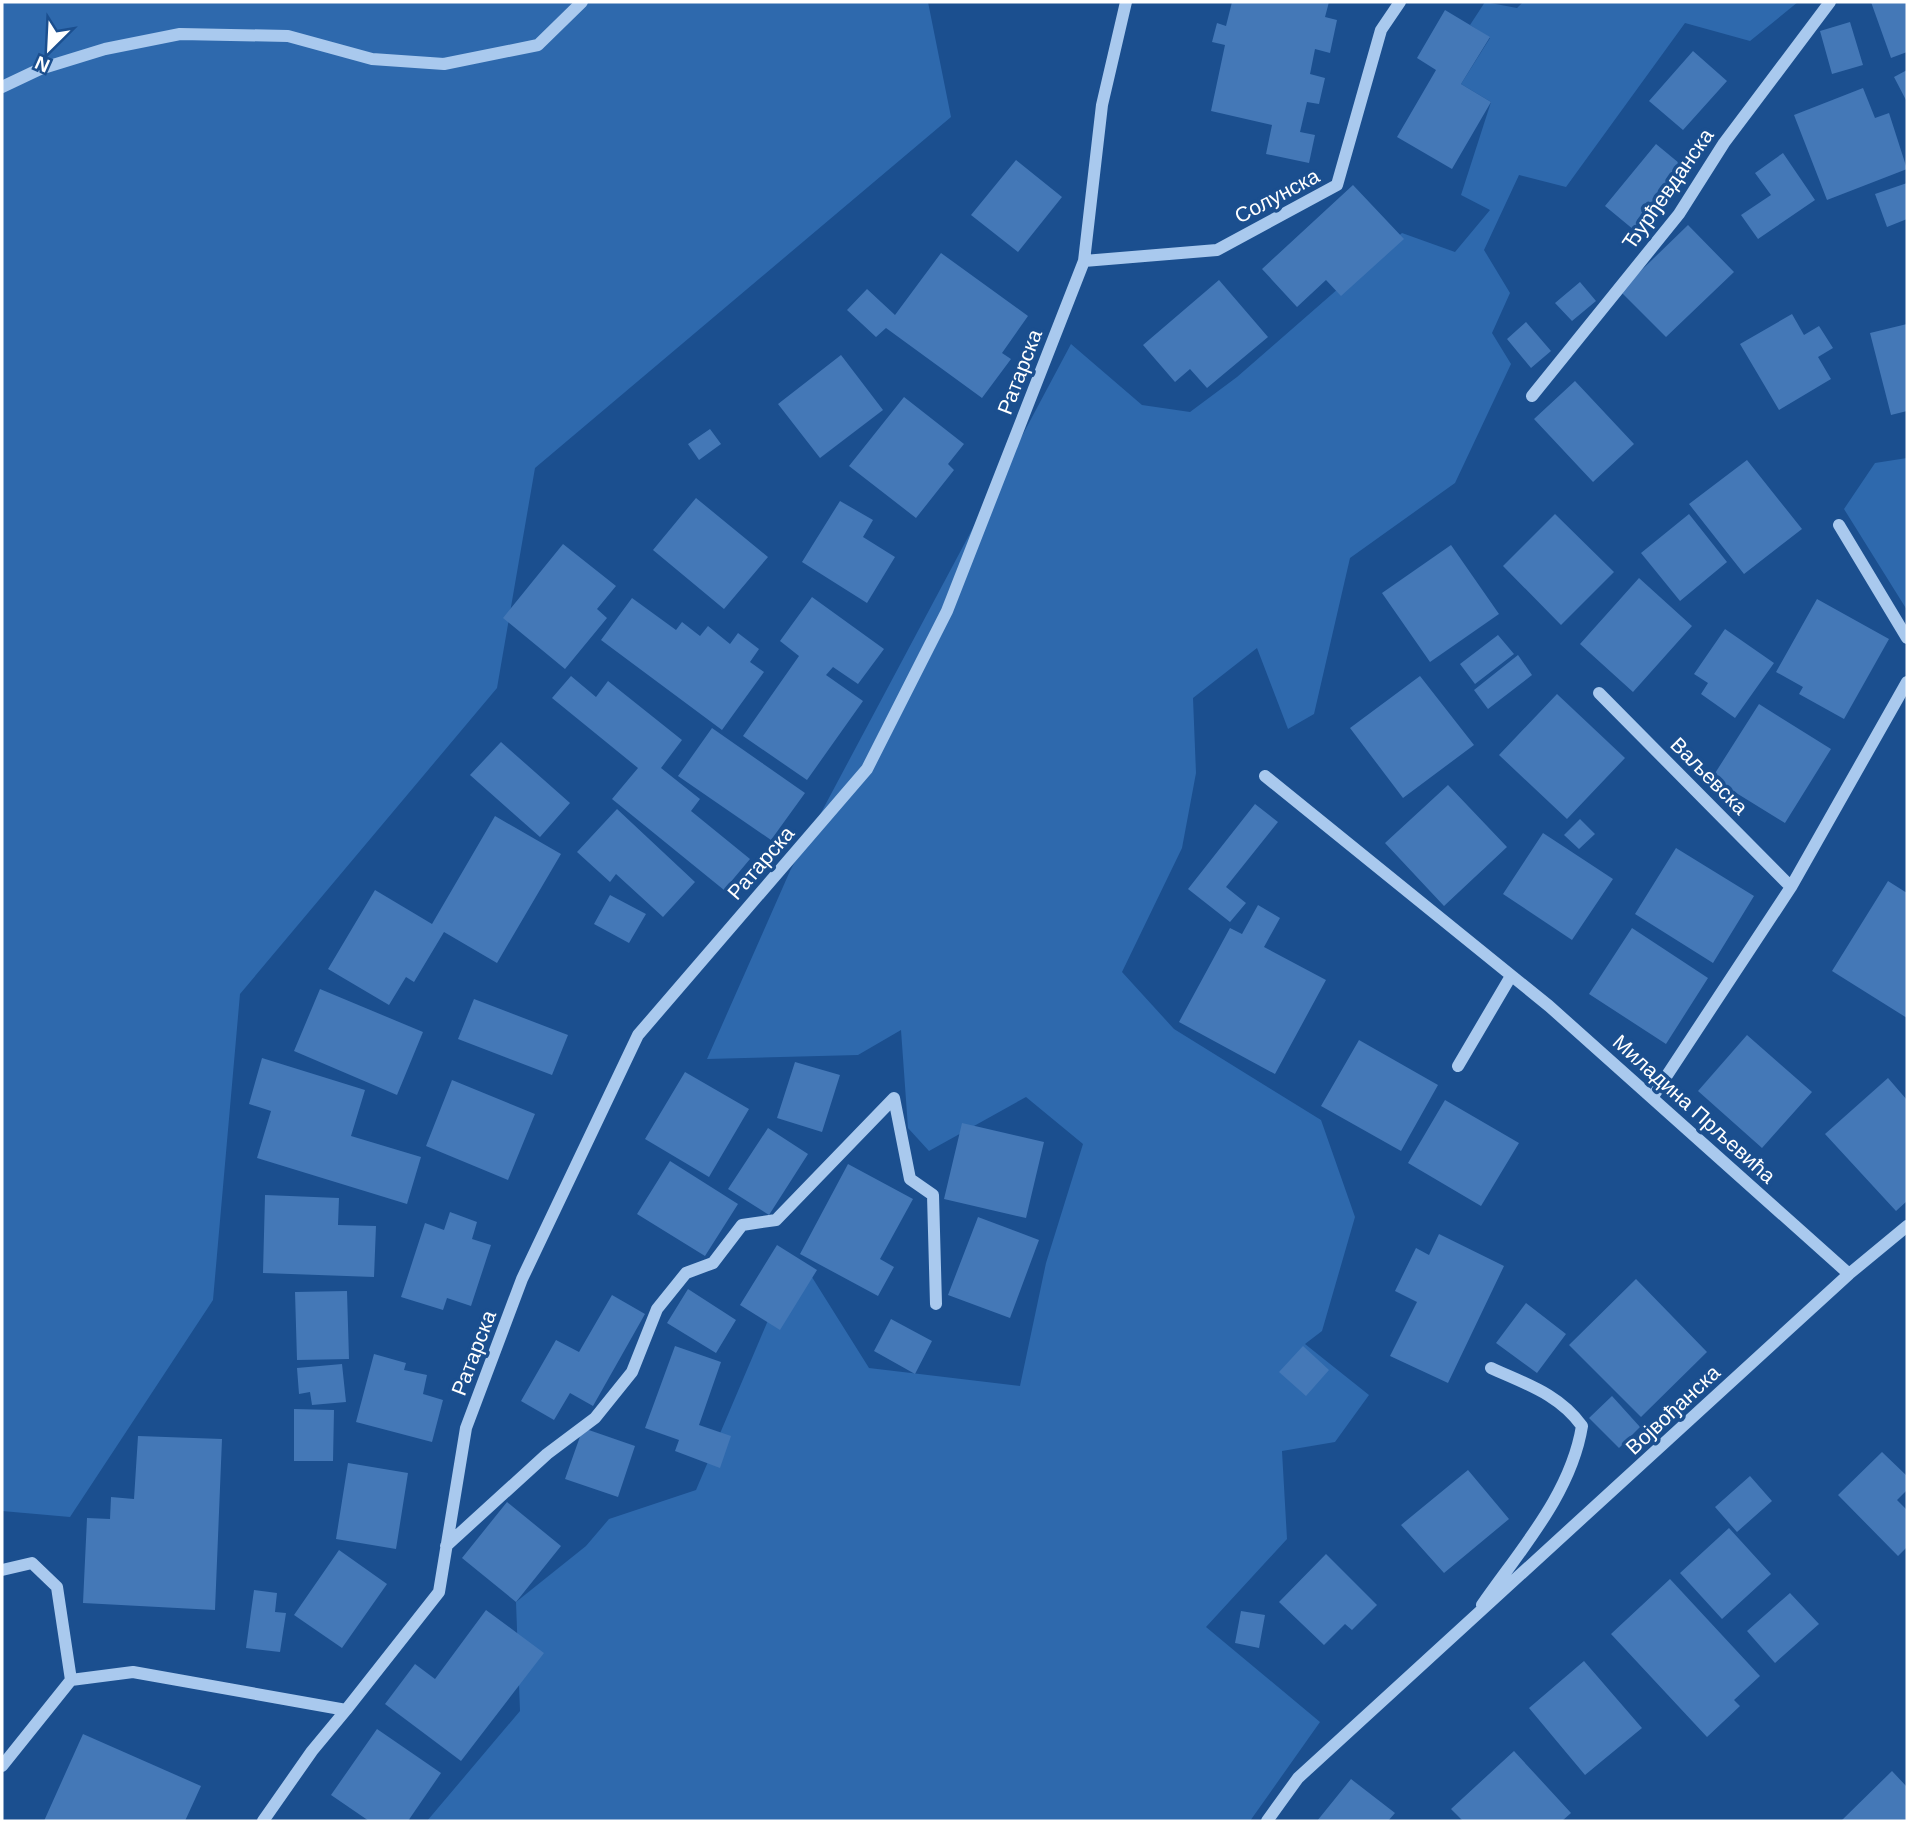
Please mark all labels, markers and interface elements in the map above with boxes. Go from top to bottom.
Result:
north arrow [14,14,84,84]
text: N [32,52,53,76]
street label: Ђурђевданска [1618,124,1718,253]
street label: Солунска [1231,164,1323,227]
street label: Ратарска [993,326,1046,418]
street label: Ваљевска [1666,732,1753,819]
street label: Ратарска [723,821,799,904]
street label: Миладина Прљевића [1609,1030,1780,1188]
street label: Ратарска [447,1307,500,1399]
street label: Војвођанска [1621,1360,1725,1459]

